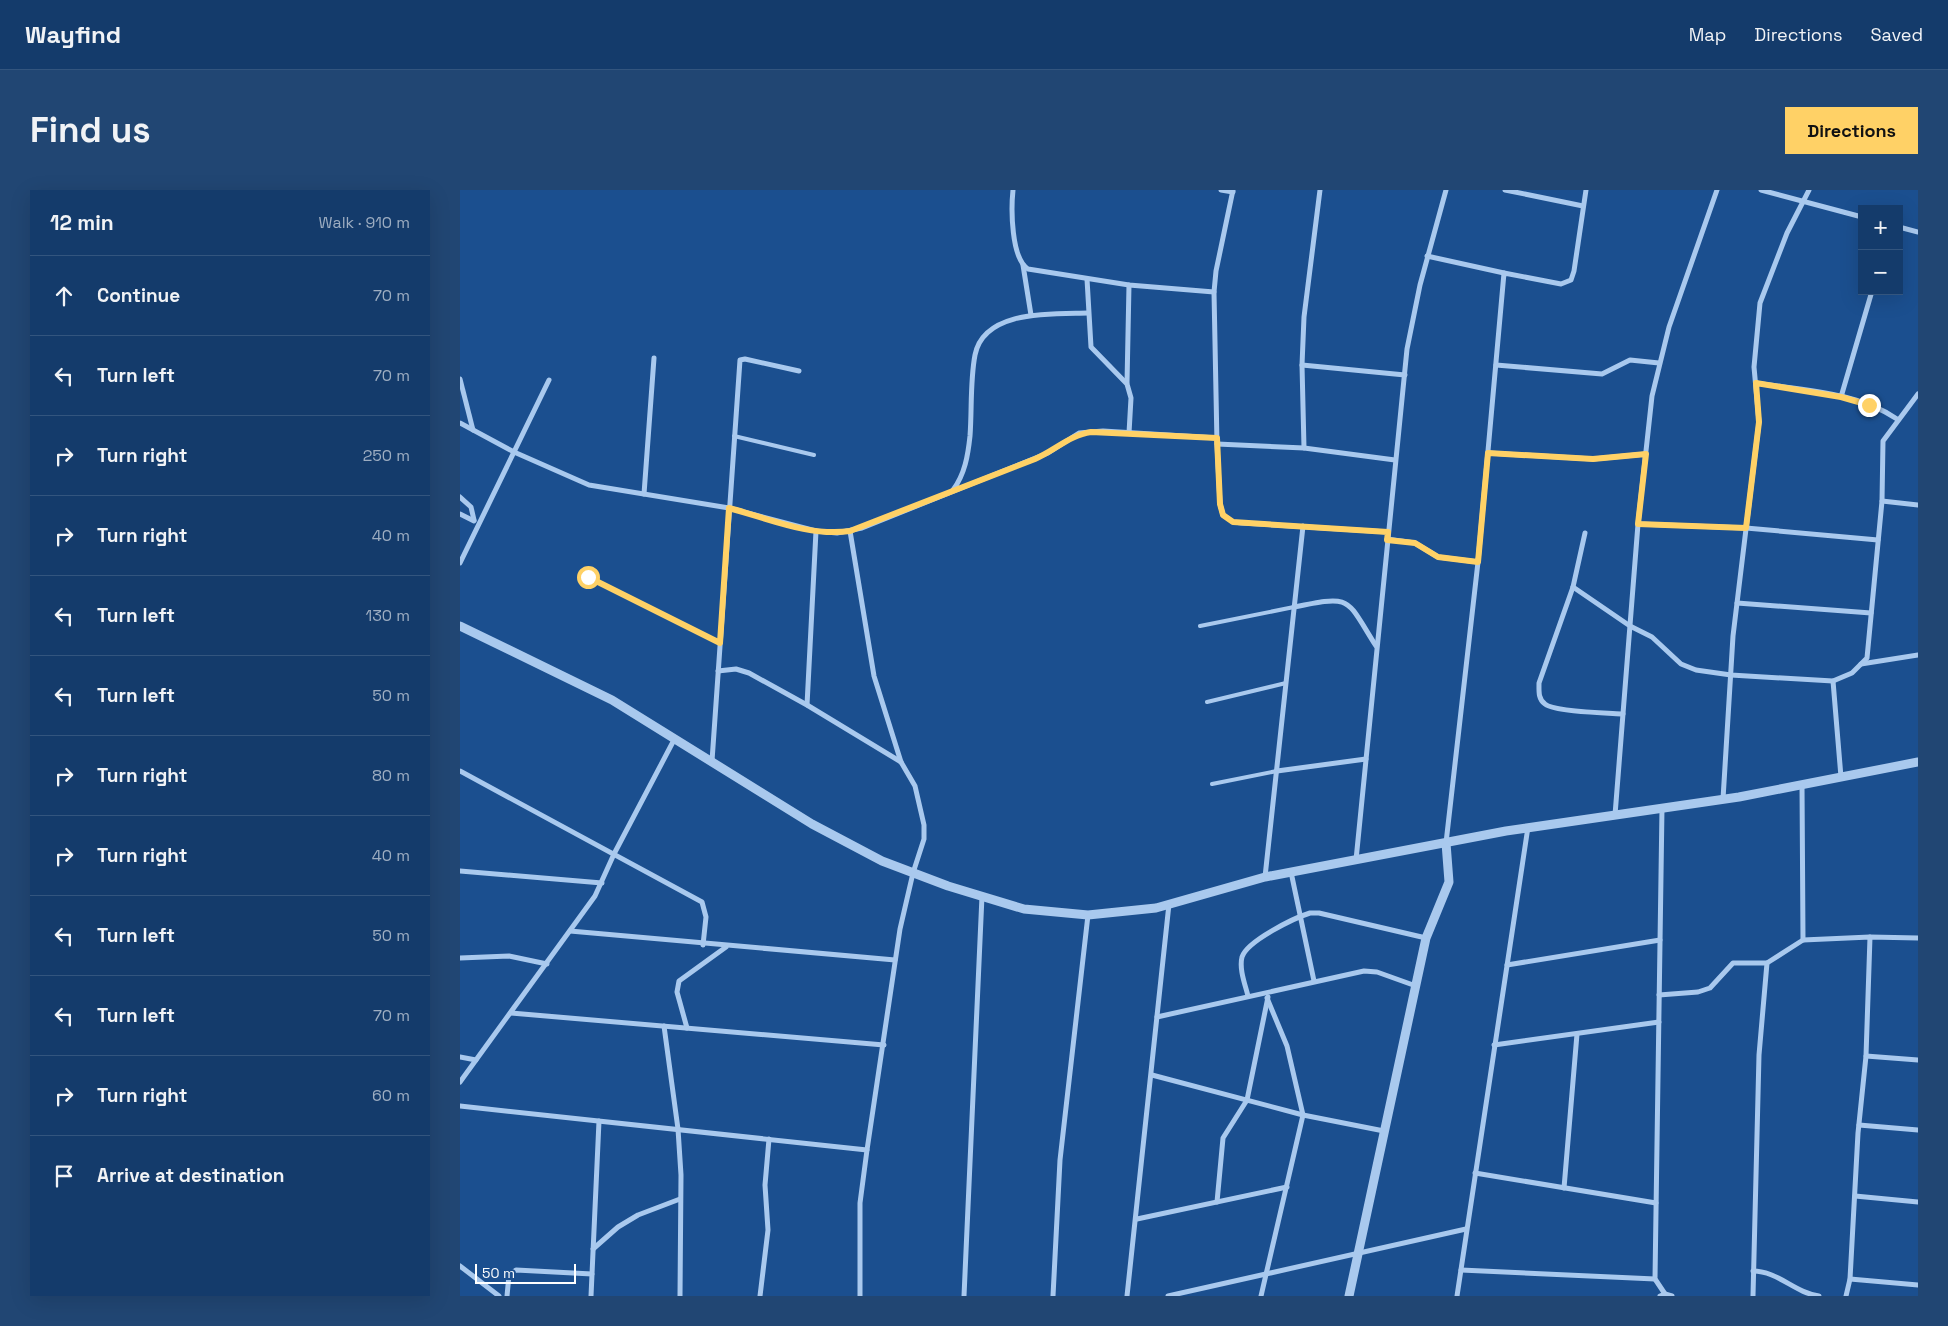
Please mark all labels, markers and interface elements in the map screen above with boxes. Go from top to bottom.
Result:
text: Wayfind [25,19,121,50]
text: Map [1689,23,1726,46]
text: Directions [1754,23,1843,46]
text: Saved [1871,23,1923,46]
button: Directions [1785,107,1918,154]
text: Find us [30,108,151,152]
map controls [1858,205,1903,295]
button: + [1858,205,1903,250]
text: 12 min [50,209,114,236]
text: Walk · 910 m [319,212,410,233]
button: − [1858,250,1903,295]
icon: ahead [50,282,78,310]
text: Continue [97,283,180,308]
text: 70 m [373,285,410,306]
icon: left [50,362,78,390]
text: Turn left [97,363,175,388]
text: 70 m [373,365,410,386]
route end [1858,394,1881,417]
icon: right [50,442,78,470]
text: Turn right [97,443,187,468]
text: 250 m [363,445,410,466]
icon: right [50,522,78,550]
text: Turn right [97,523,187,548]
text: 40 m [372,525,410,546]
route start [577,566,600,589]
icon: left [50,602,78,630]
text: Turn left [97,603,175,628]
text: 130 m [366,605,410,626]
icon: left [50,682,78,710]
text: Turn left [97,683,175,708]
text: 50 m [372,685,410,706]
icon: right [50,762,78,790]
text: Turn right [97,763,187,788]
text: 80 m [372,765,410,786]
icon: right [50,842,78,870]
text: Turn right [97,843,187,868]
text: 40 m [372,845,410,866]
icon: left [50,922,78,950]
text: Turn left [97,923,175,948]
text: 50 m [372,925,410,946]
icon: left [50,1002,78,1030]
text: Turn left [97,1003,175,1028]
text: 70 m [373,1005,410,1026]
icon: right [50,1082,78,1110]
text: Turn right [97,1083,187,1108]
text: 60 m [372,1085,410,1106]
icon: arrive [50,1162,78,1190]
text: Arrive at destination [97,1163,285,1188]
scale bar [475,1261,576,1284]
text: 50 m [482,1264,515,1282]

